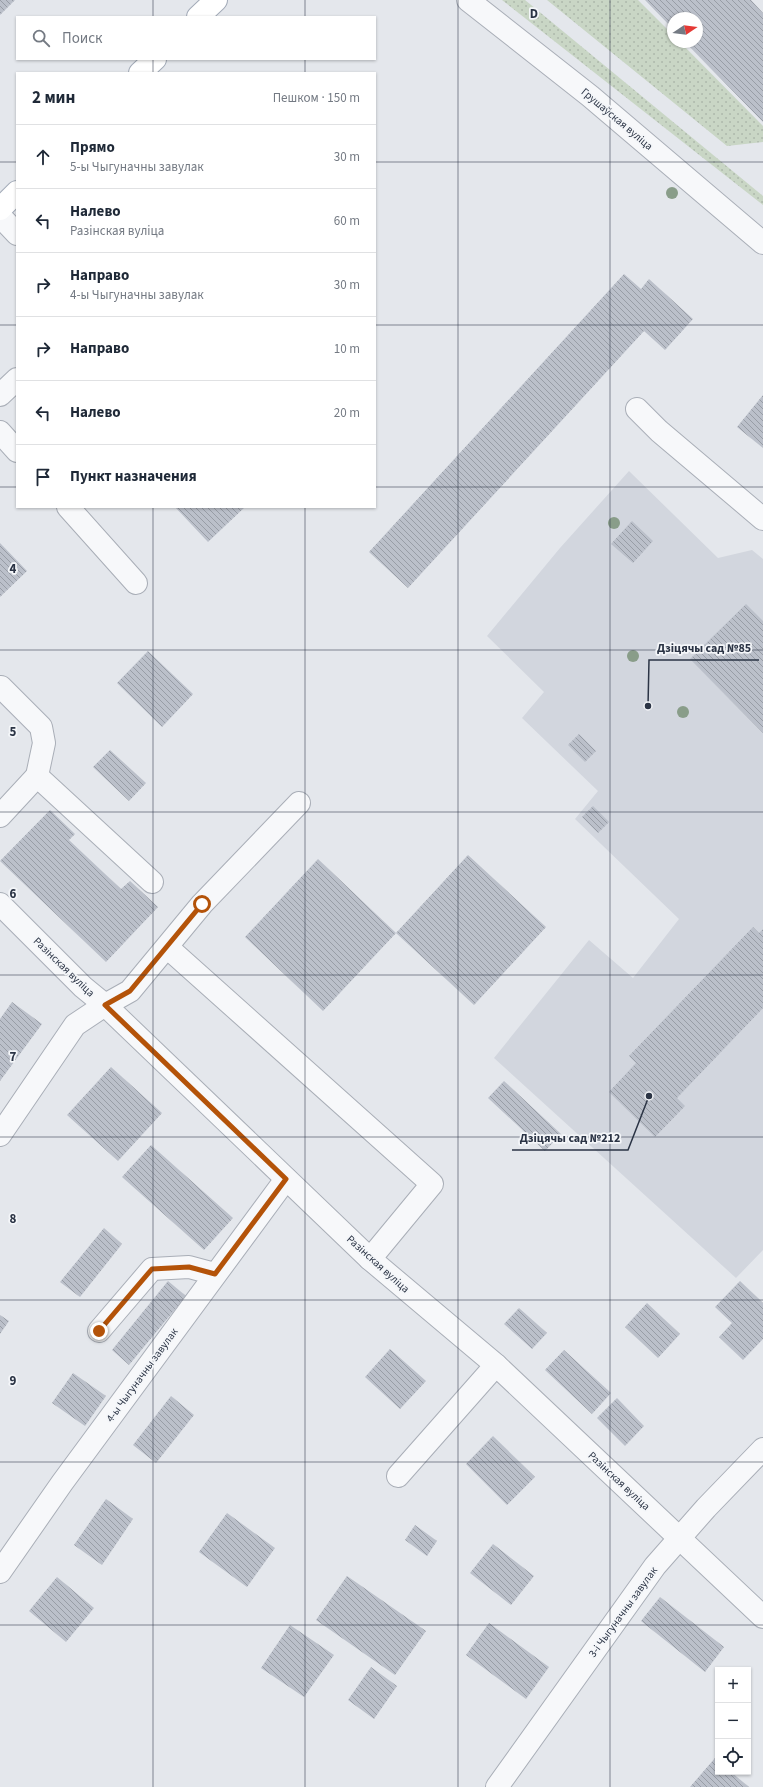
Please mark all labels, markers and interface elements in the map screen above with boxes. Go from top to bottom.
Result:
text: D [530,5,538,23]
north arrow [667,12,703,48]
search box [16,16,376,60]
icon: search [30,27,52,49]
text: Поиск [62,28,103,49]
street label: Грушаўская вуліца [578,84,656,154]
text: 2 мин [32,86,75,110]
text: Пешком · 150 m [273,89,360,107]
text: Прямо [70,137,115,158]
icon: ahead [32,146,54,168]
text: 30 m [334,148,360,166]
text: 5-ы Чыгуначны завулак [70,158,204,176]
text: Налево [70,201,121,222]
icon: left [32,210,54,232]
text: 60 m [334,212,360,230]
text: Разінская вуліца [70,222,164,240]
text: Направо [70,265,129,286]
icon: right [32,274,54,296]
text: 30 m [334,276,360,294]
text: 4-ы Чыгуначны завулак [70,286,204,304]
icon: right [32,338,54,360]
text: Направо [70,338,129,359]
text: 10 m [334,340,360,358]
icon: left [32,402,54,424]
text: Налево [70,402,121,423]
text: 20 m [334,404,360,422]
icon: arrive [32,466,54,488]
text: Пункт назначения [70,466,197,487]
text: 4 [10,560,17,578]
callout: Дзіцячы сад №85 [649,636,759,660]
text: Дзіцячы сад №85 [657,640,751,657]
text: 5 [10,723,17,741]
text: 6 [10,885,17,903]
route start [193,895,211,913]
street label: Разінская вуліца [30,934,98,1000]
text: 7 [10,1048,17,1066]
callout: Дзіцячы сад №212 [512,1126,628,1150]
text: Дзіцячы сад №212 [520,1130,620,1147]
text: 8 [10,1210,17,1228]
street label: Разінская вуліца [343,1232,413,1296]
route end [90,1322,108,1340]
street label: 4-ы Чыгуначны завулак [103,1324,182,1425]
text: 9 [10,1372,17,1390]
street label: Разінская вуліца [585,1448,653,1514]
street label: 3-і Чыгуначны завулак [585,1563,661,1660]
map controls [715,1667,751,1775]
button: + [715,1667,751,1703]
button: − [715,1703,751,1739]
button: locate [715,1739,751,1775]

